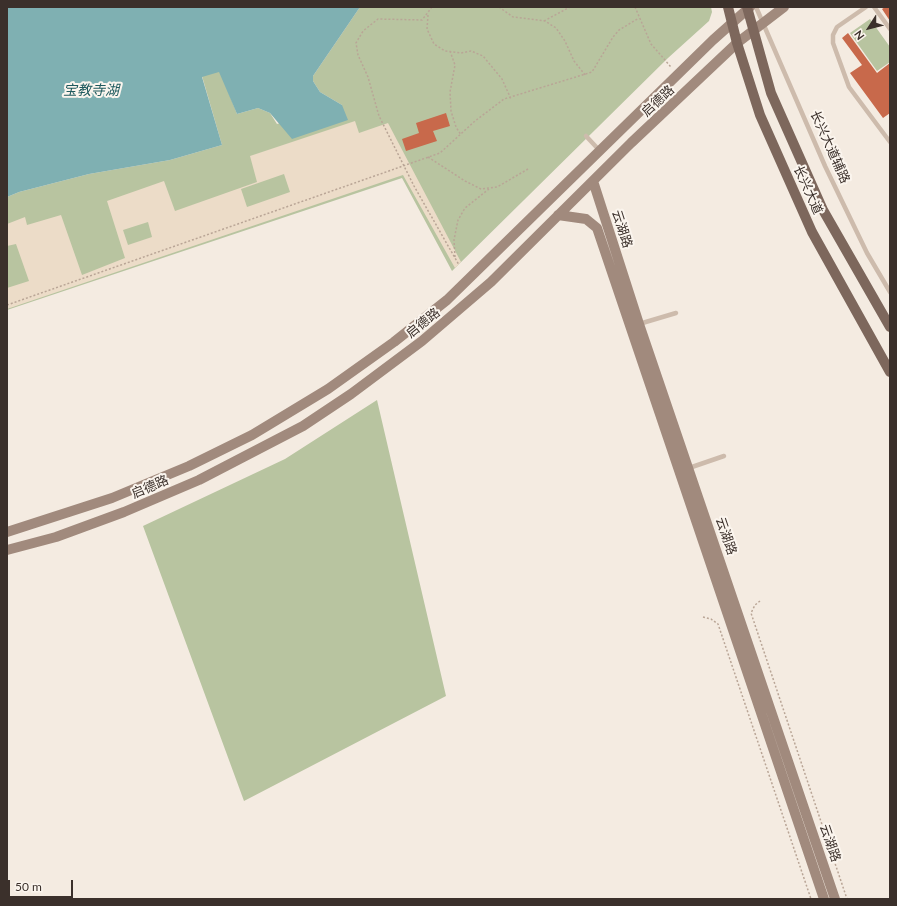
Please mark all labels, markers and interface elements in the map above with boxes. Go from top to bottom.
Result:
north arrow [849,8,889,48]
text: N [851,28,867,43]
water label: 宝教寺湖 [63,82,119,98]
street label: 启德路 [638,82,678,120]
street label: 长兴大道辅路 [807,108,853,186]
street label: 长兴大道 [790,163,826,217]
street label: 云湖路 [609,208,635,250]
street label: 启德路 [403,305,443,341]
street label: 启德路 [129,472,171,502]
street label: 云湖路 [712,515,740,557]
street label: 云湖路 [816,822,844,864]
scale bar [10,872,75,898]
text: 50 m [15,879,42,894]

